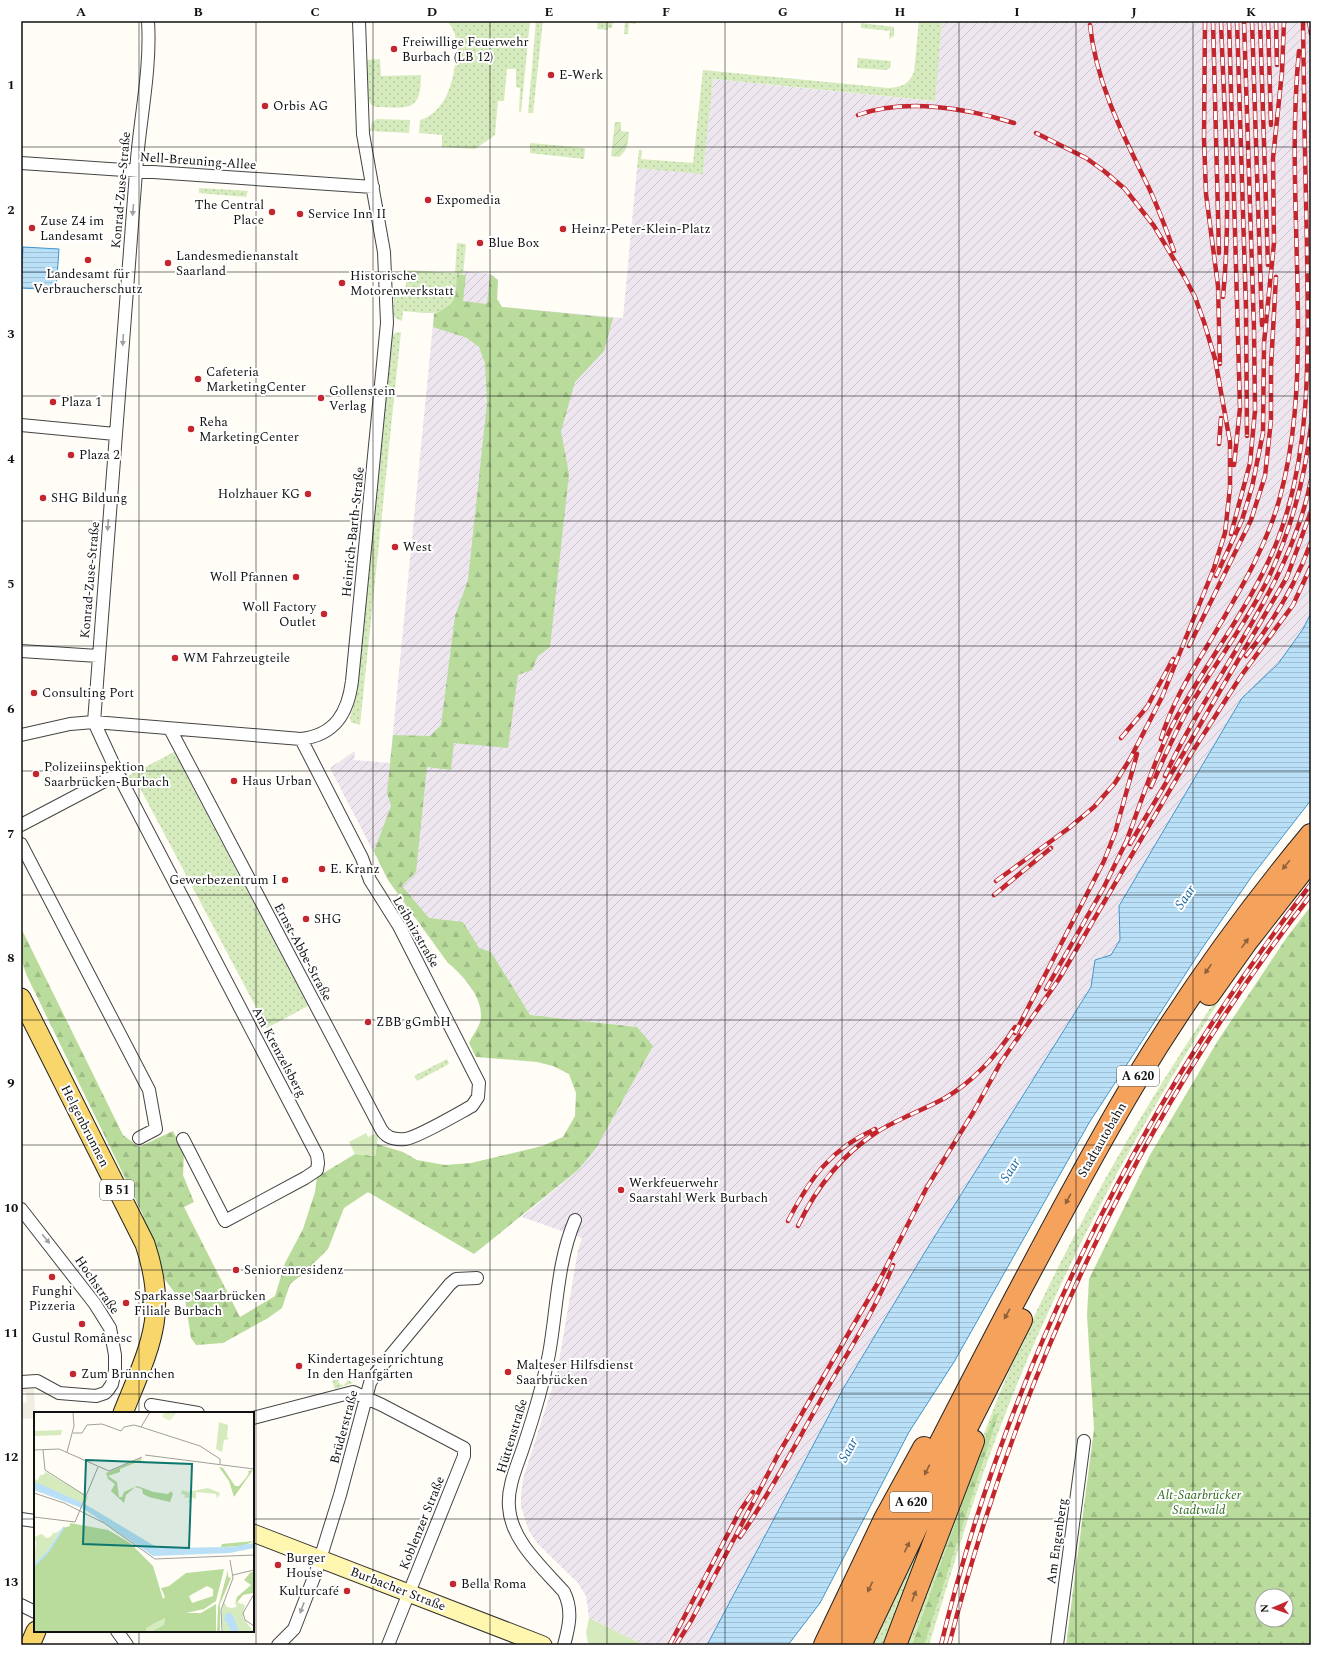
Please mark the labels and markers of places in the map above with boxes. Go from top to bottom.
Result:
place label: Freiwillige Feuerwehr Burbach (LB 12) [402,32,529,67]
marker: Freiwillige Feuerwehr Burbach (LB 12) [389,44,399,54]
place label: E-Werk [559,65,603,85]
marker: E-Werk [546,70,556,80]
place label: Orbis AG [273,96,328,116]
marker: Orbis AG [260,101,270,111]
place label: Expomedia [436,190,501,210]
place label: The Central Place [195,195,264,230]
marker: Expomedia [423,195,433,205]
place label: Service Inn II [308,204,386,224]
marker: The Central Place [267,207,277,217]
marker: Service Inn II [295,209,305,219]
place label: Zuse Z4 im Landesamt [40,211,104,246]
place label: Heinz-Peter-Klein-Platz [571,219,711,239]
marker: Zuse Z4 im Landesamt [27,223,37,233]
marker: Heinz-Peter-Klein-Platz [558,224,568,234]
place label: Blue Box [488,233,540,253]
marker: Blue Box [475,238,485,248]
place label: Landesmedienanstalt Saarland [176,246,299,281]
marker: Landesamt für Verbraucherschutz [83,255,93,265]
marker: Landesmedienanstalt Saarland [163,258,173,268]
place label: Landesamt für Verbraucherschutz [33,264,143,299]
place label: Historische Motorenwerkstatt [350,266,454,301]
marker: Historische Motorenwerkstatt [337,278,347,288]
place label: Cafeteria MarketingCenter [206,362,306,397]
marker: Cafeteria MarketingCenter [193,374,203,384]
place label: Gollenstein Verlag [329,381,396,416]
place label: Plaza 1 [61,392,102,412]
marker: Gollenstein Verlag [316,393,326,403]
marker: Plaza 1 [48,397,58,407]
place label: Reha MarketingCenter [199,412,299,447]
marker: Reha MarketingCenter [186,424,196,434]
place label: Plaza 2 [79,445,120,465]
marker: Plaza 2 [66,450,76,460]
place label: Holzhauer KG [218,484,300,504]
place label: SHG Bildung [51,488,127,508]
marker: Holzhauer KG [303,489,313,499]
marker: SHG Bildung [38,493,48,503]
place label: West [403,537,432,557]
marker: West [390,542,400,552]
place label: Woll Pfannen [210,567,288,587]
marker: Woll Pfannen [291,572,301,582]
place label: Woll Factory Outlet [242,597,317,632]
marker: Woll Factory Outlet [319,609,329,619]
place label: WM Fahrzeugteile [183,648,290,668]
marker: WM Fahrzeugteile [170,653,180,663]
place label: Consulting Port [42,683,134,703]
marker: Consulting Port [29,688,39,698]
place label: Polizeiinspektion Saarbrücken-Burbach [44,757,170,792]
marker: Polizeiinspektion Saarbrücken-Burbach [31,769,41,779]
place label: Haus Urban [242,771,312,791]
marker: Haus Urban [229,776,239,786]
place label: E. Kranz [330,859,380,879]
marker: E. Kranz [317,864,327,874]
place label: Gewerbezentrum I [169,870,277,890]
marker: Gewerbezentrum I [280,875,290,885]
place label: SHG [314,909,341,929]
marker: SHG [301,914,311,924]
place label: ZBB gGmbH [376,1012,451,1032]
marker: ZBB gGmbH [363,1017,373,1027]
place label: Werkfeuerwehr Saarstahl Werk Burbach [629,1173,768,1208]
marker: Werkfeuerwehr Saarstahl Werk Burbach [616,1185,626,1195]
place label: Seniorenresidenz [244,1260,344,1280]
marker: Seniorenresidenz [231,1265,241,1275]
marker: Funghi Pizzeria [47,1272,57,1282]
place label: Funghi Pizzeria [29,1281,76,1316]
place label: Sparkasse Saarbrücken Filiale Burbach [134,1286,266,1321]
marker: Sparkasse Saarbrücken Filiale Burbach [121,1298,131,1308]
marker: Gustul Românesc [77,1319,87,1329]
place label: Gustul Românesc [32,1328,132,1348]
place label: Kindertageseinrichtung In den Hanfgärten [307,1349,444,1384]
place label: Malteser Hilfsdienst Saarbrücken [516,1355,634,1390]
marker: Kindertageseinrichtung In den Hanfgärten [294,1361,304,1371]
place label: Zum Brünnchen [81,1364,175,1384]
marker: Malteser Hilfsdienst Saarbrücken [503,1367,513,1377]
marker: Zum Brünnchen [68,1369,78,1379]
place label: Burger House [286,1548,325,1583]
marker: Burger House [273,1560,283,1570]
place label: Bella Roma [461,1574,527,1594]
marker: Bella Roma [448,1579,458,1589]
place label: Kulturcafé [279,1581,339,1601]
marker: Kulturcafé [342,1586,352,1596]

